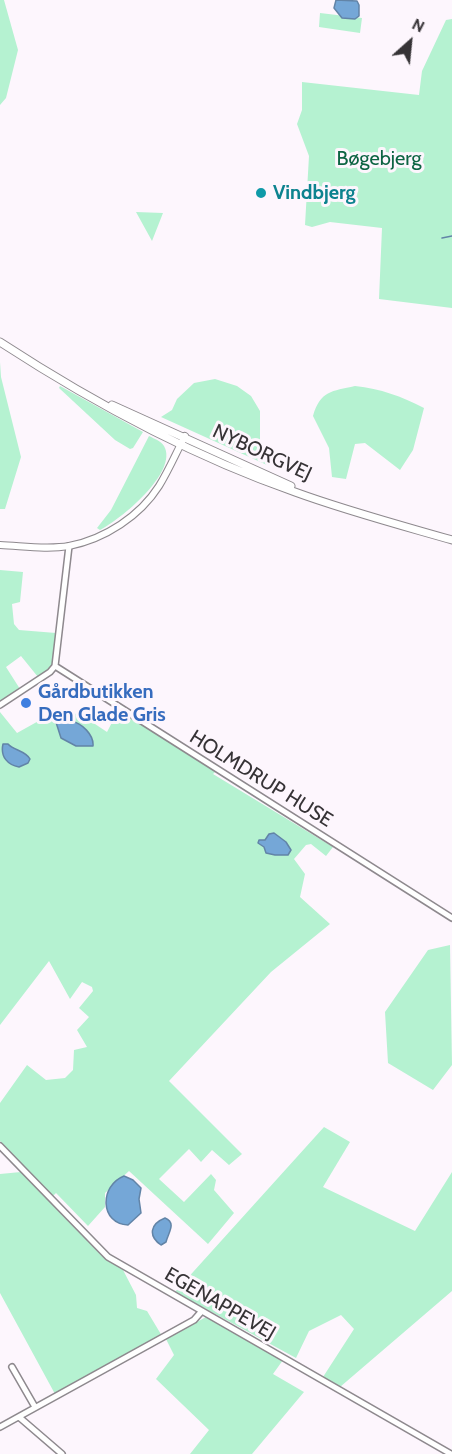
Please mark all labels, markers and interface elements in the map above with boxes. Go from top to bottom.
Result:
north arrow [380,12,440,72]
text: N [409,14,428,37]
park label: Bøgebjerg [337,147,421,171]
place label: Vindbjerg [273,181,356,205]
marker: Vindbjerg [254,186,268,200]
street label: NYBORGVEJ [209,420,315,486]
place label: Gårdbutikken Den Glade Gris [38,680,166,727]
marker: Gårdbutikken Den Glade Gris [19,696,33,710]
street label: HOLMDRUP HUSE [185,725,337,833]
street label: EGENAPPEVEJ [160,1263,280,1345]

